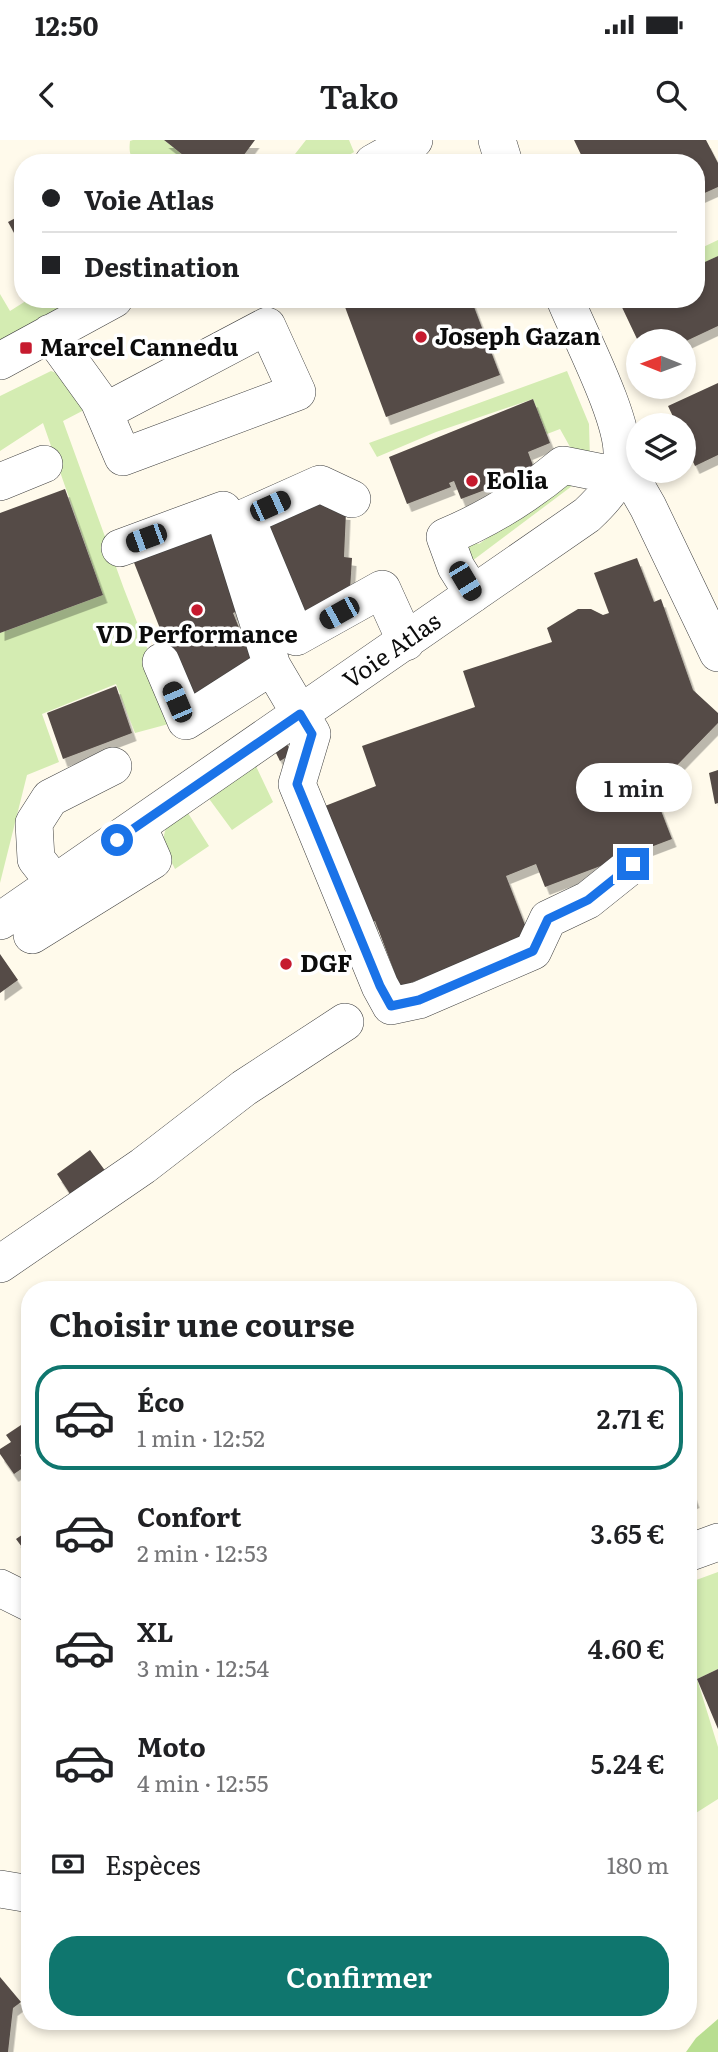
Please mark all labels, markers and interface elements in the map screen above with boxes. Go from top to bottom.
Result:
text: 12:50 [35,5,98,44]
text: Tako [319,71,399,119]
icon: back [28,76,66,114]
icon: search [652,76,690,114]
text: Voie Atlas [84,179,214,218]
text: Destination [84,246,240,285]
place label: Joseph Gazan [435,317,601,352]
place label: Marcel Cannedu [40,328,238,363]
marker: Joseph Gazan [413,329,429,345]
north arrow [626,329,696,399]
map controls [626,329,696,483]
marker: Marcel Cannedu [18,340,34,356]
button: layers [626,413,696,483]
place label: Eolia [486,461,548,496]
marker: Eolia [464,473,480,489]
car [247,488,294,524]
car [123,521,170,555]
car [446,558,485,604]
car [316,594,363,632]
marker: VD Performance [189,602,205,618]
street label: Voie Atlas [334,602,447,696]
place label: VD Performance [96,615,298,650]
car [160,679,195,725]
callout: 1 min [575,762,691,812]
text: 1 min [604,770,664,804]
route start [101,824,133,856]
route end [617,848,649,880]
place label: DGF [300,944,352,979]
marker: DGF [278,956,294,972]
text: Choisir une course [49,1299,355,1347]
text: Éco [137,1381,185,1420]
icon: car [53,1386,116,1449]
text: 2.71 € [597,1398,665,1437]
text: 1 min · 12:52 [137,1420,265,1454]
text: Confort [137,1496,241,1535]
icon: car [53,1501,116,1564]
text: 3.65 € [591,1513,665,1552]
text: 2 min · 12:53 [137,1535,268,1569]
text: XL [137,1611,174,1650]
icon: car [53,1616,116,1679]
text: 4.60 € [588,1628,665,1667]
text: 3 min · 12:54 [137,1650,269,1684]
text: Moto [137,1726,206,1765]
icon: car [53,1731,116,1794]
text: 5.24 € [591,1743,665,1782]
text: 4 min · 12:55 [137,1765,268,1799]
text: Espèces [105,1844,201,1883]
icon: cash [49,1845,87,1883]
text: 180 m [607,1847,669,1881]
button: Confirmer [49,1936,669,2016]

